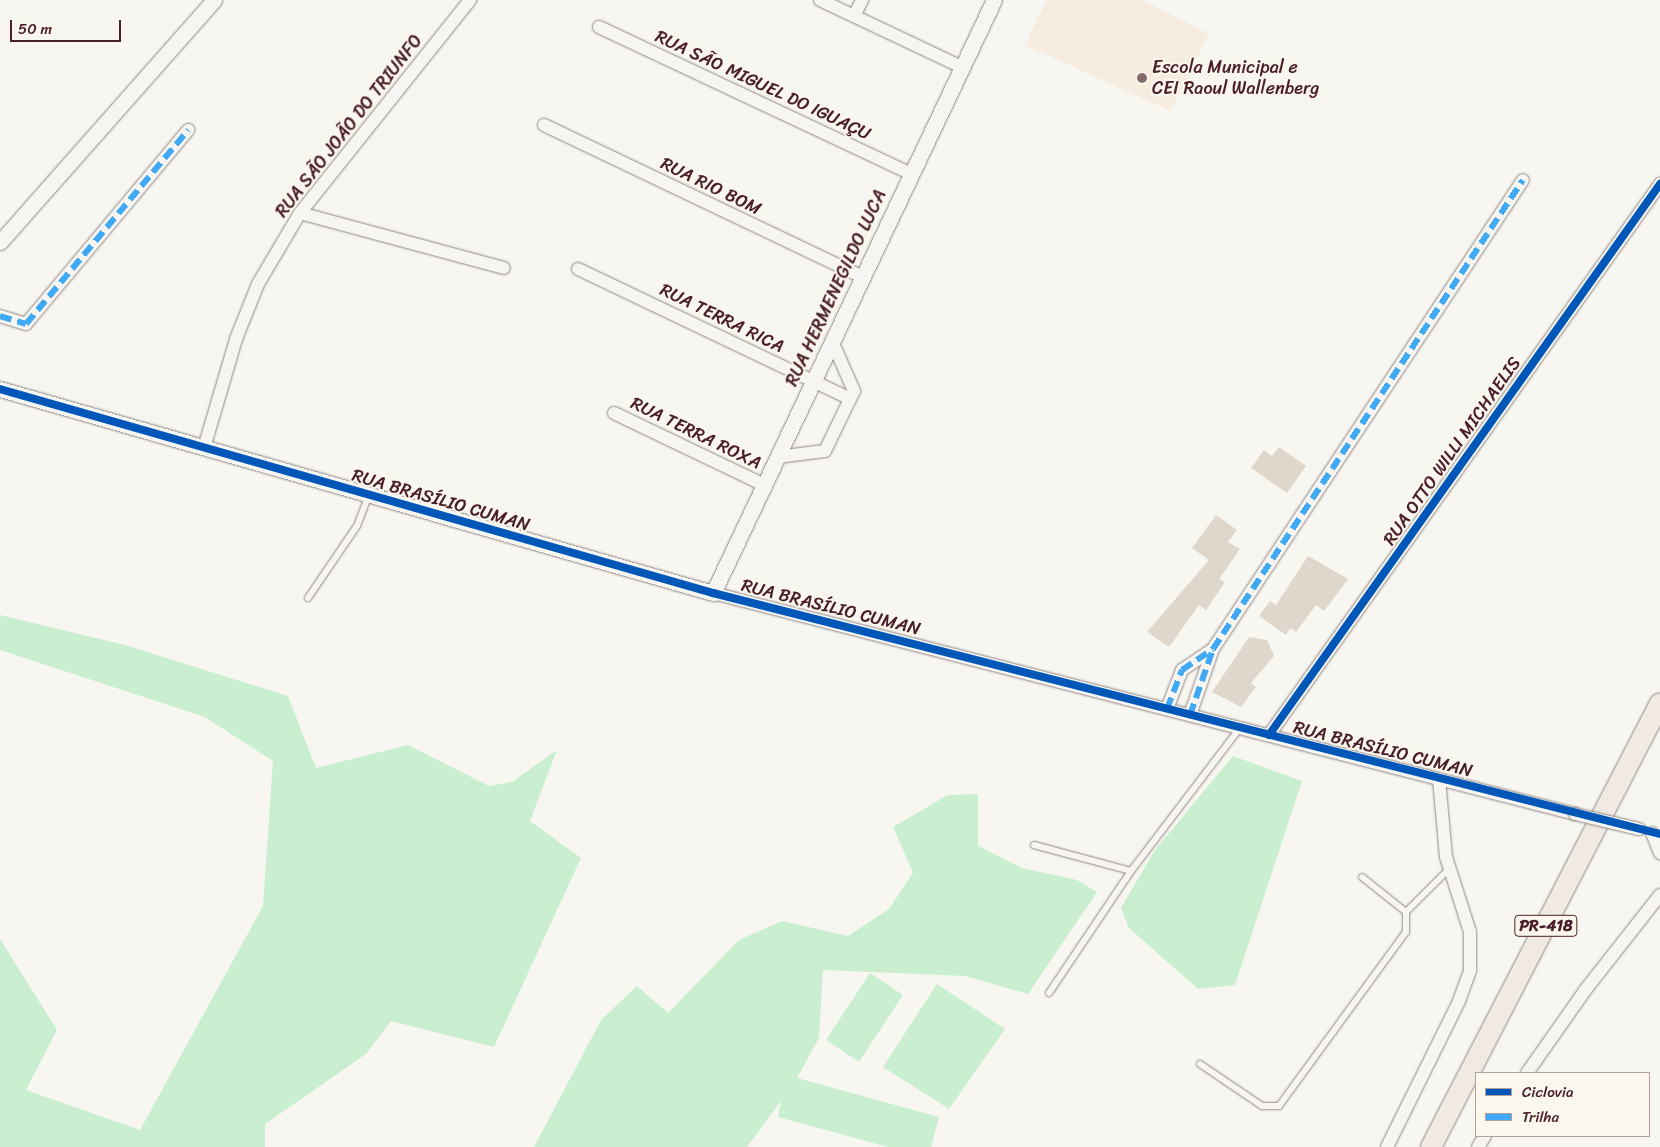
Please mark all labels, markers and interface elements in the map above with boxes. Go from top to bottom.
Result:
scale bar [12,10,124,42]
text: 50 m [18,16,52,42]
street label: RUA SÃO MIGUEL DO IGUAÇU [651,25,875,145]
street label: RUA SÃO JOÃO DO TRIUNFO [271,30,427,222]
place label: Escola Municipal e CEI Raoul Wallenberg [1152,57,1319,100]
marker: Escola Municipal e CEI Raoul Wallenberg [1136,72,1148,84]
street label: RUA RIO BOM [656,152,766,220]
street label: RUA HERMENEGILDO LUCA [781,186,891,390]
street label: RUA TERRA RICA [656,278,788,358]
street label: RUA OTTO WILLI MICHAELIS [1378,351,1526,551]
street label: RUA TERRA ROXA [627,392,765,474]
street label: RUA BRASÍLIO CUMAN [350,465,532,535]
street label: RUA BRASÍLIO CUMAN [740,574,922,640]
street label: RUA BRASÍLIO CUMAN [1292,716,1474,782]
road number: PR-418 [1514,912,1578,939]
legend [1475,1072,1650,1137]
text: Ciclovia [1522,1079,1574,1105]
text: Trilha [1522,1104,1559,1130]

